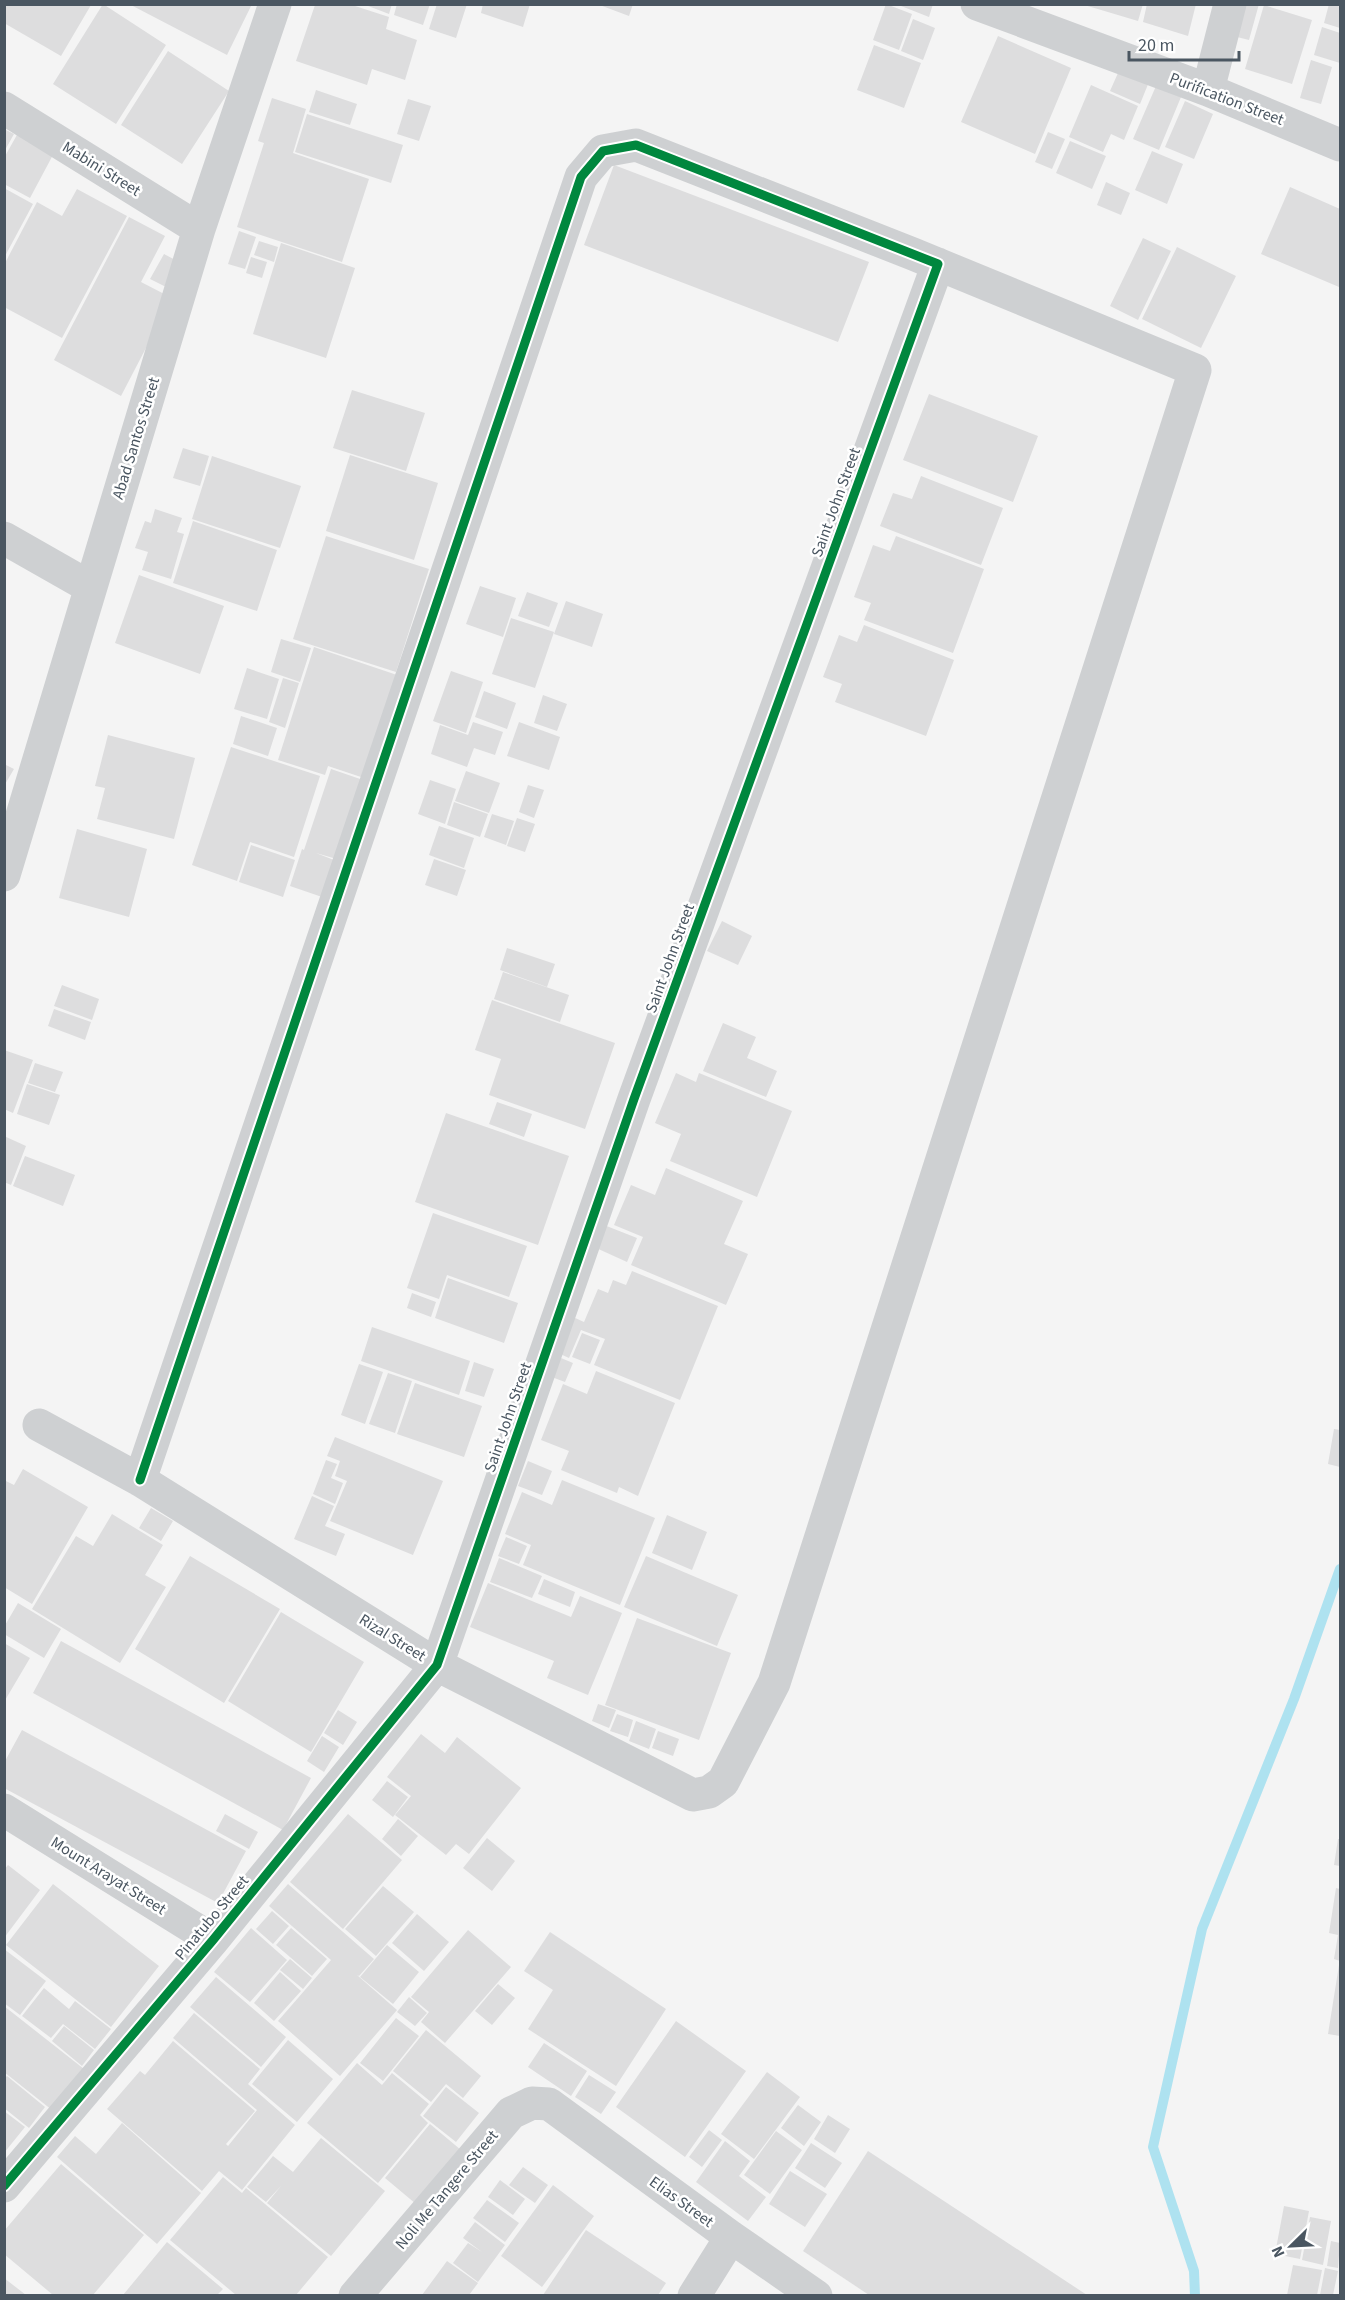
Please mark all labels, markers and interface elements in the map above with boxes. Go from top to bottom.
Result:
scale bar [1129,24,1238,62]
text: 20 m [1138,33,1174,58]
street label: Purification Street [1166,67,1288,131]
street label: Mabini Street [58,136,145,202]
street label: Abad Santos Street [107,374,165,502]
street label: Saint John Street [806,444,866,560]
street label: Saint John Street [640,900,700,1016]
street label: Saint John Street [479,1359,537,1475]
street label: Rizal Street [355,1609,431,1667]
street label: Mount Arayat Street [47,1832,171,1920]
street label: Pinatubo Street [170,1870,254,1965]
street label: Noli Me Tangere Street [390,2125,504,2254]
street label: Elias Street [645,2171,718,2233]
north arrow [1261,2216,1321,2276]
text: N [1266,2242,1290,2261]

